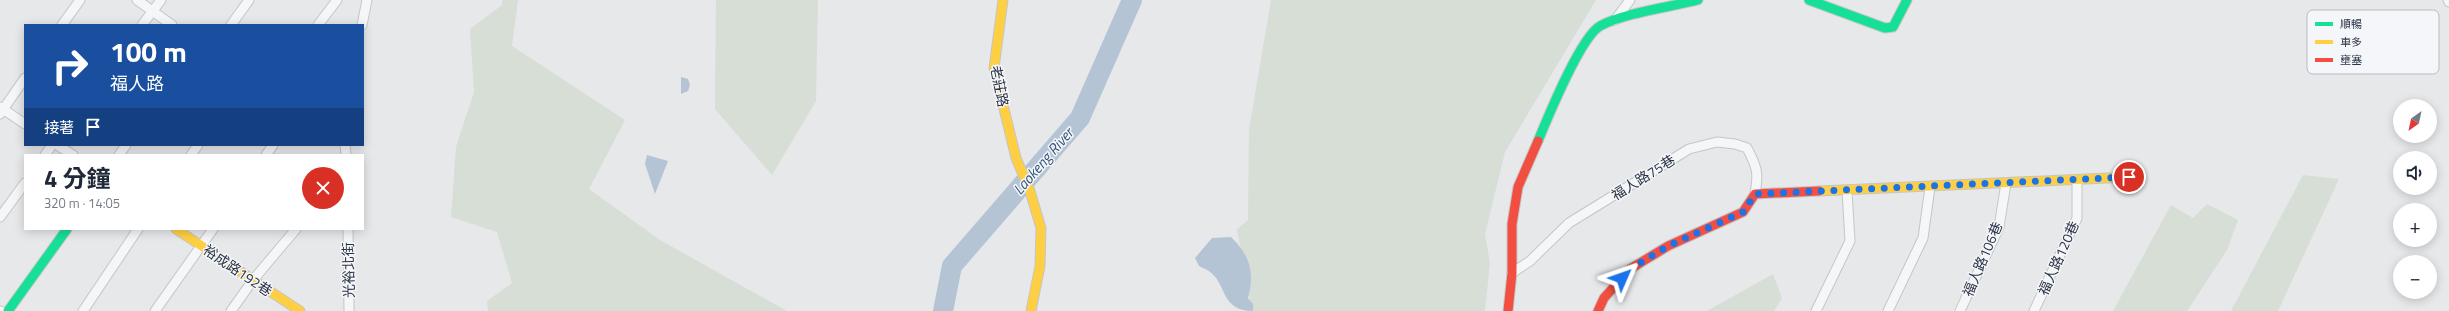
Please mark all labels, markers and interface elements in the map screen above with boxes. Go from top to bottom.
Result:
legend [2307,10,2439,74]
text: 順暢 [2340,16,2362,32]
text: 100 m [110,30,187,73]
text: 車多 [2340,34,2362,50]
icon: right [44,40,96,92]
text: 壅塞 [2340,52,2362,68]
street label: 老莊路 [986,63,1014,109]
text: 福人路 [110,70,164,97]
north arrow [2393,99,2437,143]
map controls [2393,99,2437,299]
text: 接著 [44,116,74,139]
icon: arrive [82,116,104,138]
water label: Laokeng River [1007,121,1080,200]
street label: 福人路75巷 [1607,149,1679,205]
button: sound [2393,151,2437,195]
text: 4 分鐘 [44,160,111,196]
pin [2112,160,2146,194]
icon: arrive [2118,166,2140,188]
button: close [302,167,344,209]
text: 320 m · 14:05 [44,193,120,213]
button: + [2393,203,2437,247]
street label: 福人路120巷 [2032,217,2084,299]
street label: 福人路106巷 [1957,218,2007,300]
street label: 裕成路192巷 [199,239,277,301]
street label: 光裕北街 [337,242,359,298]
button: − [2393,255,2437,299]
position arrow [1601,257,1643,299]

